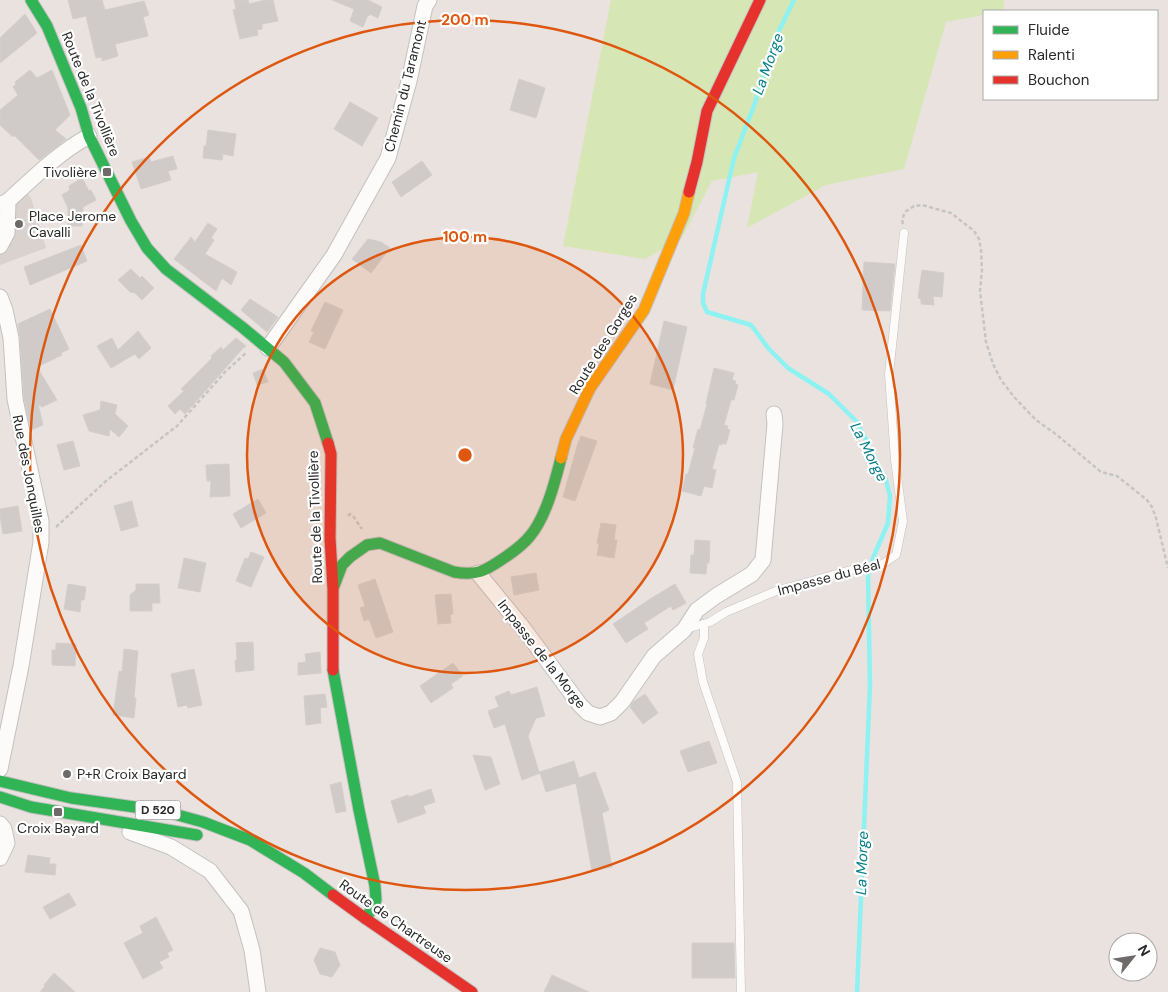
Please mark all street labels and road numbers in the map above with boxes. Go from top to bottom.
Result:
street label: Chemin du Taramont [380,18,430,154]
street label: Route de la Tivollière [58,29,124,159]
street label: Route des Gorges [565,290,641,398]
street label: Rue des Jonquilles [9,413,49,535]
street label: Route de la Tivollière [304,450,326,584]
street label: Impasse du Béal [776,555,882,599]
street label: Impasse de la Morge [494,596,590,712]
road number: D 520 [136,800,180,820]
street label: Route de Chartreuse [336,875,456,967]

